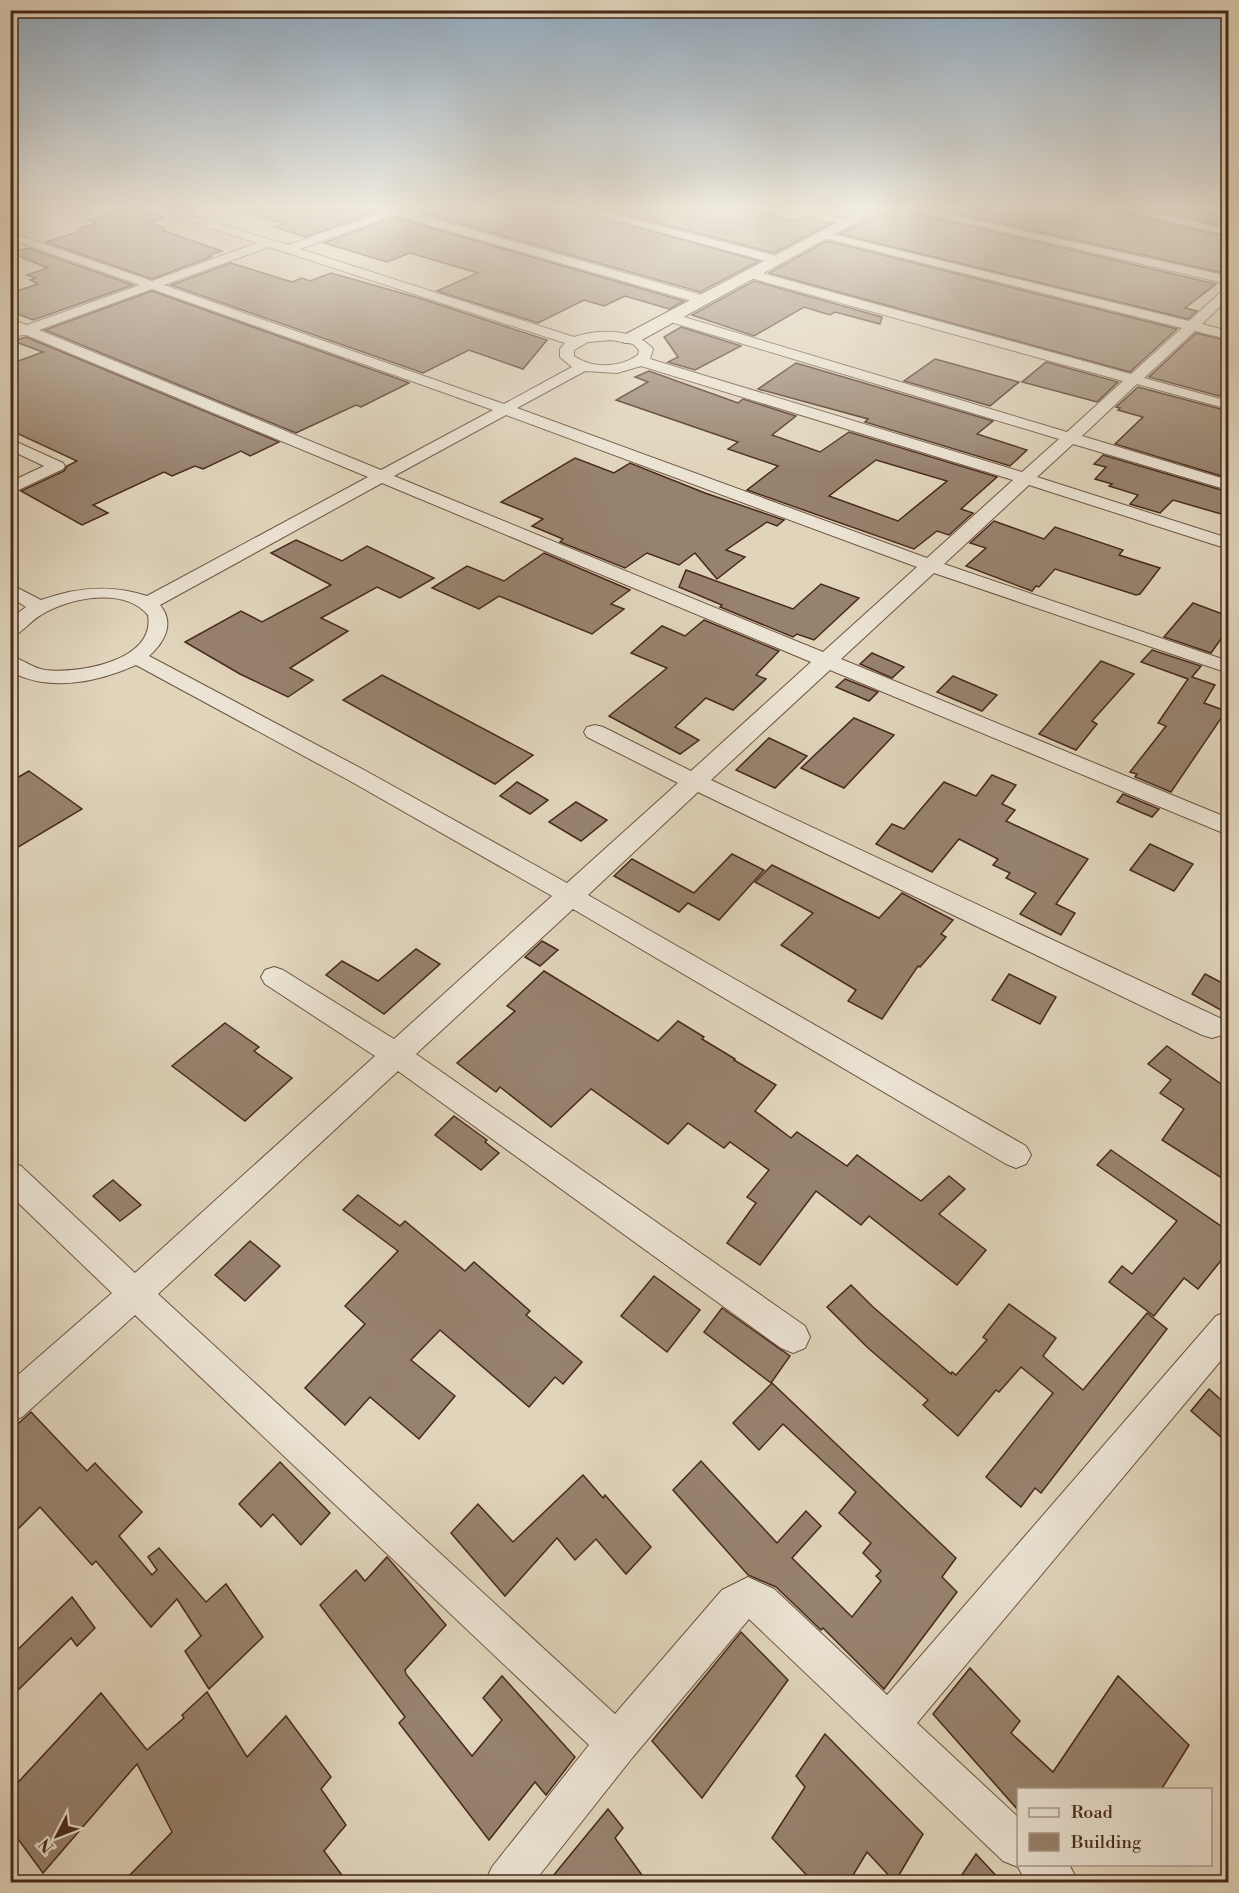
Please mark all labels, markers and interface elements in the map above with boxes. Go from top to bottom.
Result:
legend [1017,1788,1212,1866]
text: Road [1071,1801,1114,1824]
north arrow [27,1806,87,1866]
text: Building [1070,1831,1142,1854]
text: N [35,1834,58,1857]

